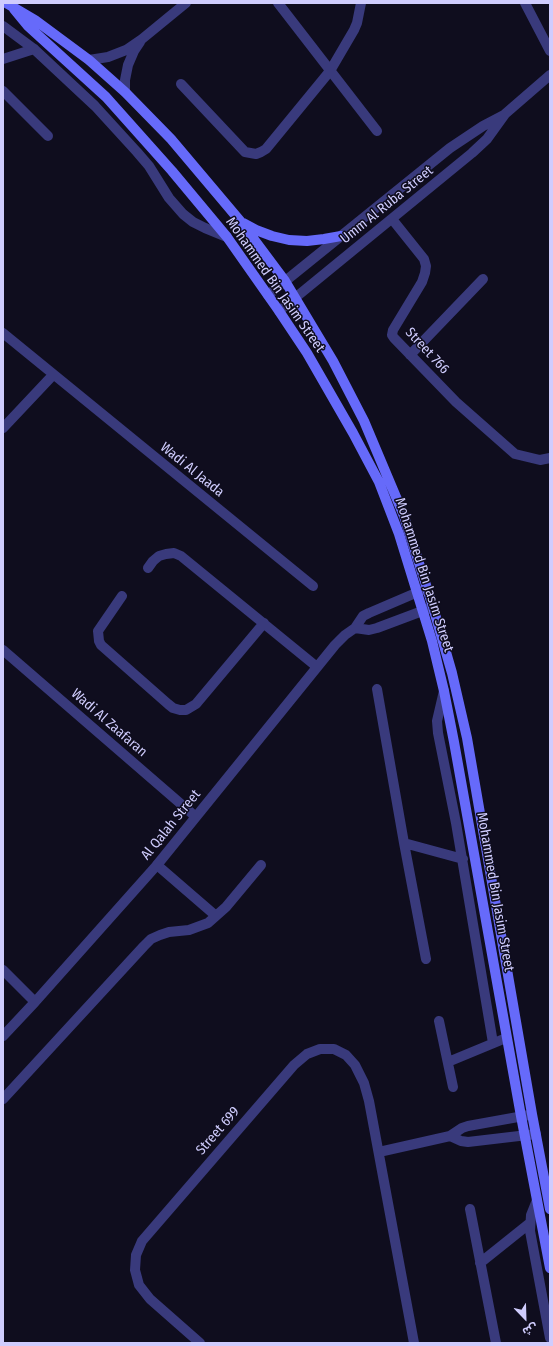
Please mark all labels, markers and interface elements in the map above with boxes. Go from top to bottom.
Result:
street label: Umm Al Ruba Street [337,163,437,247]
street label: Mohammed Bin Jasim Street [222,214,328,356]
street label: Street 766 [401,324,453,378]
street label: Wadi Al Jaada [157,439,227,501]
street label: Mohammed Bin Jasim Street [391,496,457,654]
street label: Wadi Al Zaafaran [68,685,150,761]
street label: Al Qalah Street [138,787,204,863]
street label: Mohammed Bin Jasim Street [473,811,517,973]
street label: Street 699 [193,1104,243,1158]
north arrow [505,1298,545,1338]
text: ش [520,1321,539,1338]

